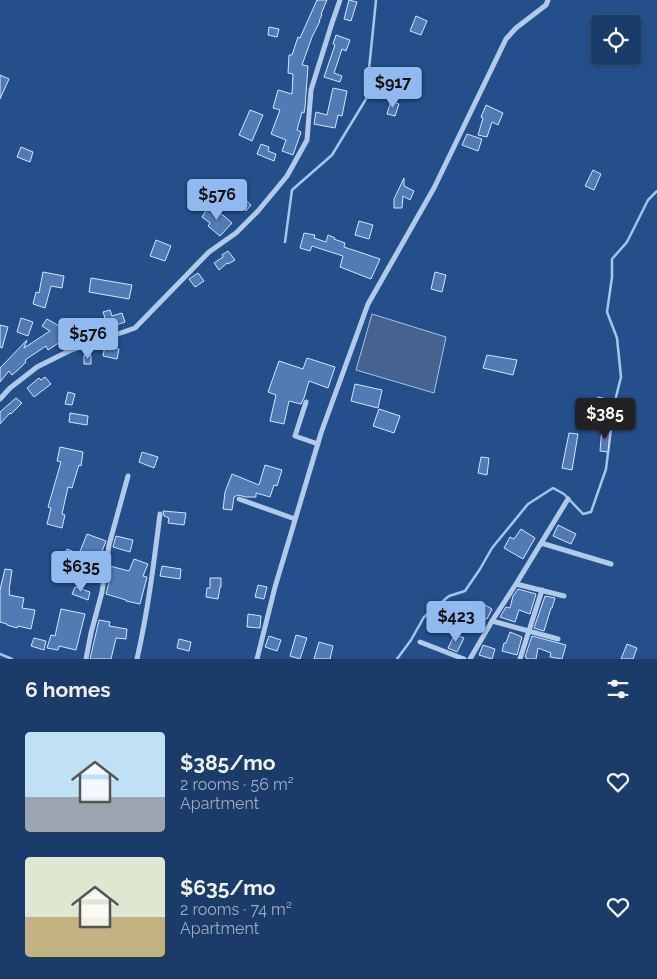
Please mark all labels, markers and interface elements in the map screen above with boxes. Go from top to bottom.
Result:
map controls [591,15,641,65]
button: locate [591,15,641,65]
pin: $917 [363,66,423,109]
text: $917 [375,73,411,92]
pin: $576 [187,178,247,221]
text: $576 [198,185,236,204]
pin: $576 [58,318,118,360]
text: $576 [69,324,107,343]
pin: $385 [575,398,635,440]
text: $385 [586,404,624,423]
pin: $635 [51,550,111,593]
text: $635 [62,557,100,576]
pin: $423 [426,600,486,643]
text: $423 [437,607,475,626]
icon: filters [604,675,632,703]
text: 6 homes [25,677,111,702]
text: $385/mo [180,750,276,775]
icon: home [65,752,125,812]
icon: heart [604,768,632,796]
text: 2 rooms · 56 m² [180,775,294,794]
text: Apartment [180,794,259,813]
text: $635/mo [180,875,276,900]
icon: home [65,877,125,937]
icon: heart [604,893,632,921]
text: 2 rooms · 74 m² [180,900,292,919]
text: Apartment [180,919,259,938]

